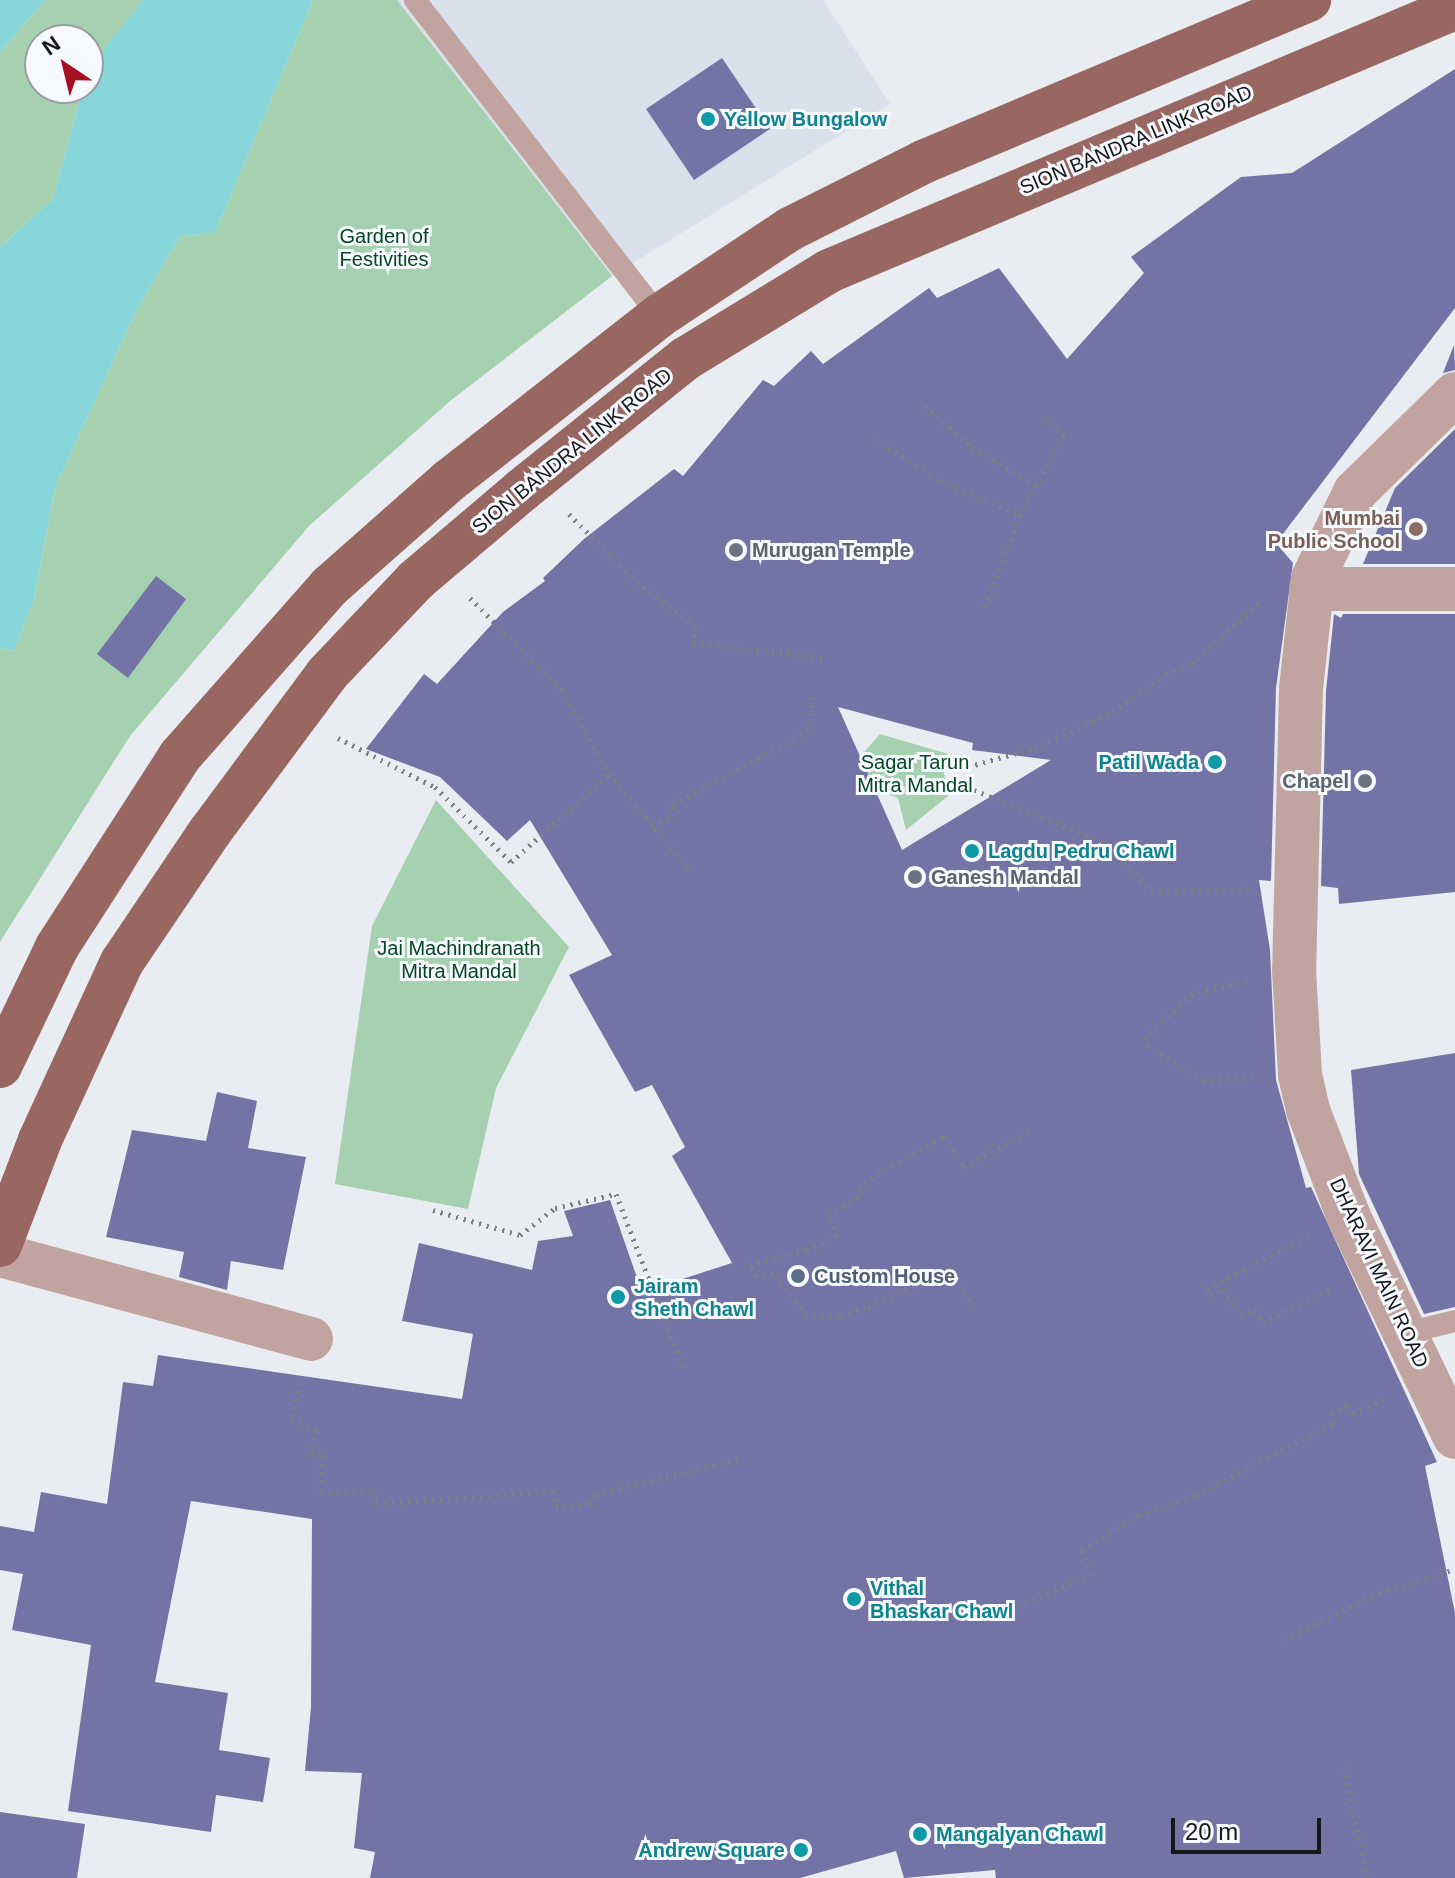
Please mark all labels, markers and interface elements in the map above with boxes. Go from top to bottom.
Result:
north arrow [24,24,104,104]
text: N [37,31,65,60]
street label: SION BANDRA LINK ROAD [1016,80,1256,200]
place label: Yellow Bungalow [724,107,887,131]
marker: Yellow Bungalow [699,110,717,128]
park label: Garden of Festivities [340,224,428,271]
street label: SION BANDRA LINK ROAD [467,363,677,539]
place label: Mumbai Public School [1268,506,1400,553]
marker: Mumbai Public School [1407,520,1425,538]
place label: Murugan Temple [752,538,911,562]
marker: Murugan Temple [727,541,745,559]
park label: Sagar Tarun Mitra Mandal [857,750,973,797]
place label: Patil Wada [1099,750,1199,774]
marker: Patil Wada [1206,753,1224,771]
place label: Chapel [1282,769,1349,793]
marker: Chapel [1356,772,1374,790]
place label: Lagdu Pedru Chawl [988,839,1175,863]
marker: Lagdu Pedru Chawl [963,842,981,860]
place label: Ganesh Mandal [931,865,1079,889]
marker: Ganesh Mandal [906,868,924,886]
park label: Jai Machindranath Mitra Mandal [377,937,541,984]
street label: DHARAVI MAIN ROAD [1325,1174,1433,1372]
place label: Custom House [814,1264,955,1288]
marker: Custom House [789,1267,807,1285]
place label: Jairam Sheth Chawl [634,1274,754,1321]
marker: Jairam Sheth Chawl [609,1288,627,1306]
place label: Vithal Bhaskar Chawl [870,1576,1013,1623]
marker: Vithal Bhaskar Chawl [845,1590,863,1608]
scale bar [1175,1802,1325,1852]
text: 20 m [1185,1818,1238,1845]
place label: Mangalyan Chawl [936,1822,1104,1846]
marker: Mangalyan Chawl [911,1825,929,1843]
place label: Andrew Square [638,1838,785,1862]
marker: Andrew Square [792,1841,810,1859]

